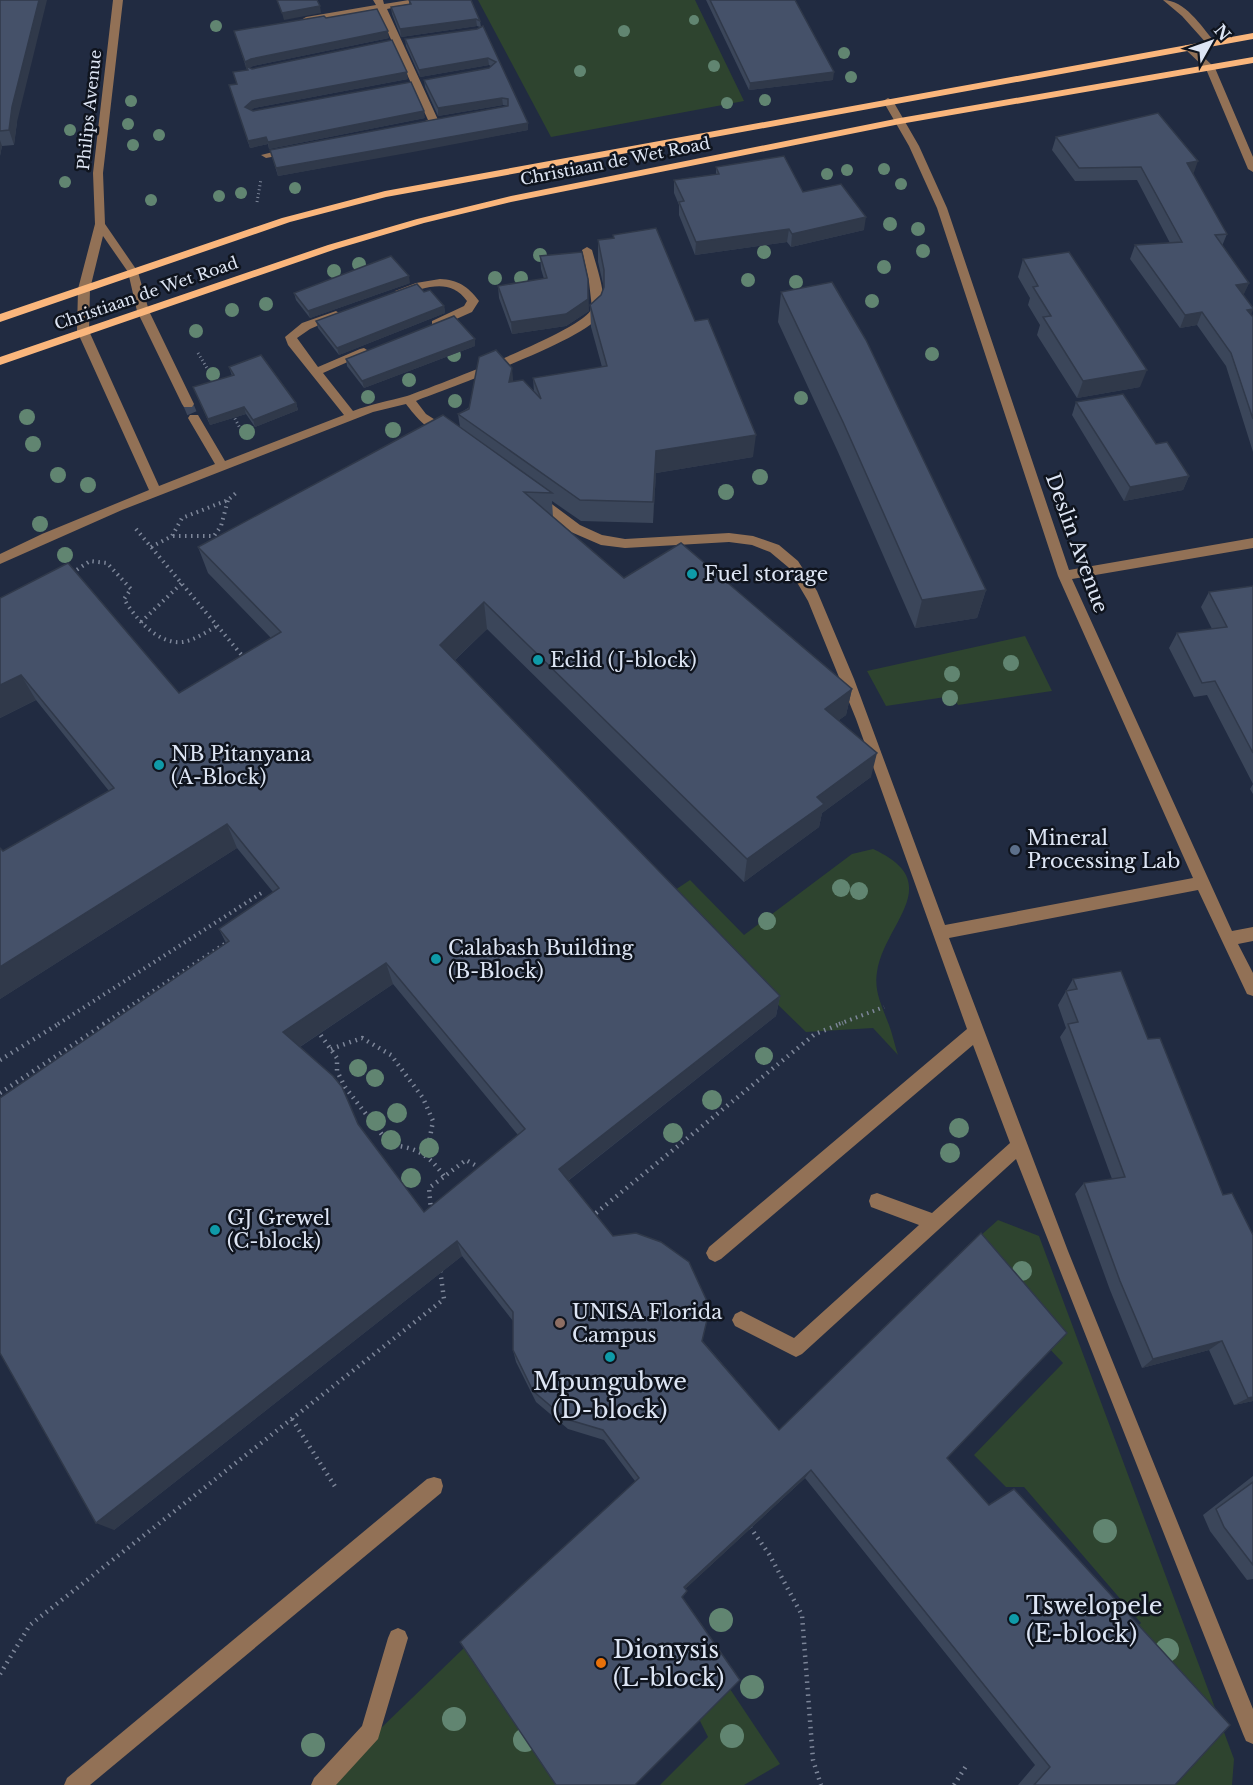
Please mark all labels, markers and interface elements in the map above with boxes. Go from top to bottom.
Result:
north arrow [1181,12,1241,72]
text: N [1210,20,1235,45]
street label: Philips Avenue [73,49,105,171]
street label: Christiaan de Wet Road [518,133,712,189]
street label: Christiaan de Wet Road [52,252,241,334]
street label: Deslin Avenue [1041,470,1113,616]
place label: Fuel storage [704,562,828,586]
marker: Fuel storage [685,567,699,581]
place label: Eclid (J-block) [550,648,697,672]
marker: Eclid (J-block) [531,653,545,667]
place label: NB Pitanyana (A-Block) [171,742,312,789]
marker: NB Pitanyana (A-Block) [152,758,166,772]
place label: Mineral Processing Lab [1027,826,1180,873]
marker: Mineral Processing Lab [1008,843,1022,857]
place label: Calabash Building (B-Block) [448,936,634,983]
marker: Calabash Building (B-Block) [429,952,443,966]
place label: GJ Grewel (C-block) [227,1206,331,1253]
marker: GJ Grewel (C-block) [208,1223,222,1237]
place label: UNISA Florida Campus [572,1300,723,1347]
marker: UNISA Florida Campus [553,1316,567,1330]
marker: Mpungubwe (D-block) [603,1350,617,1364]
place label: Mpungubwe (D-block) [533,1367,687,1424]
place label: Tswelopele (E-block) [1026,1591,1163,1648]
marker: Tswelopele (E-block) [1007,1612,1021,1626]
place label: Dionysis (L-block) [613,1635,724,1692]
marker: Dionysis (L-block) [594,1656,608,1670]

